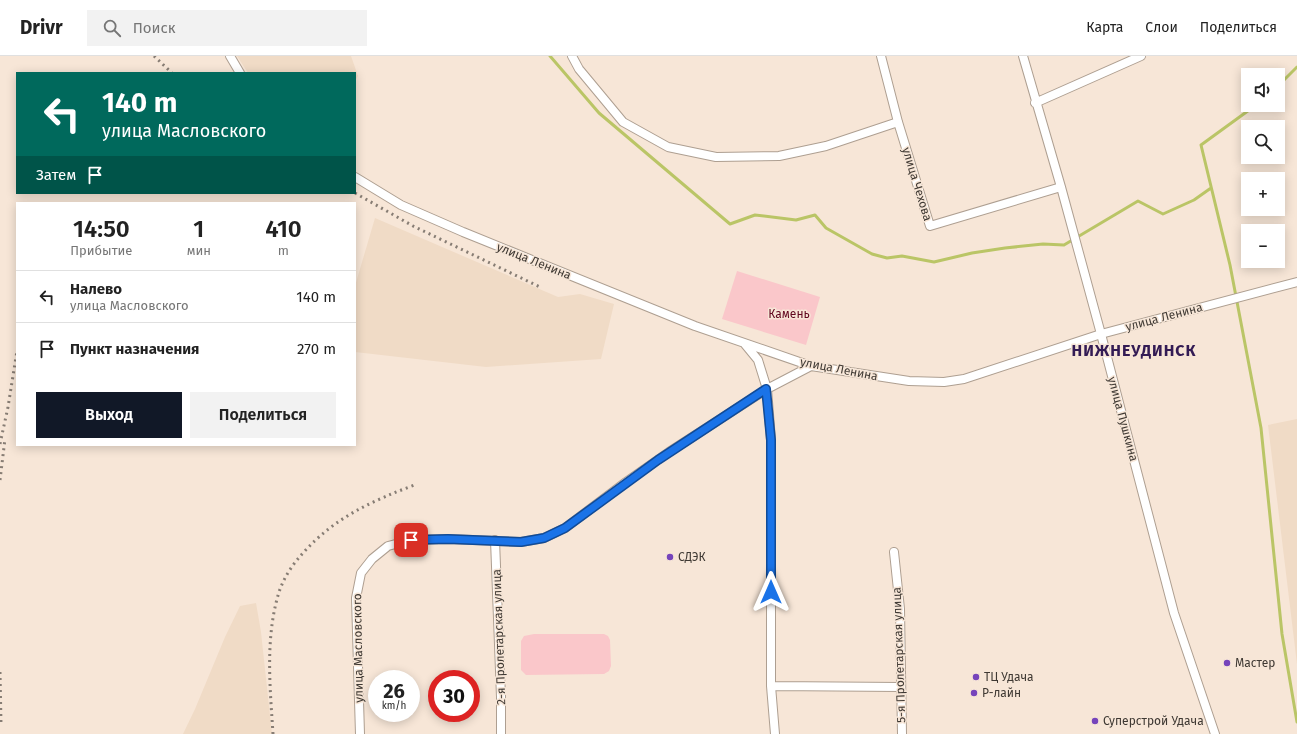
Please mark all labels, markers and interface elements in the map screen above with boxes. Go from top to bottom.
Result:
search box [87,10,367,46]
text: Drivr [20,16,63,39]
icon: search [101,17,123,39]
text: Поиск [133,19,176,37]
text: Карта [1086,19,1123,36]
text: Слои [1145,19,1178,36]
text: Поделиться [1200,19,1277,36]
map controls [1241,68,1285,268]
button: sound [1241,68,1285,112]
text: 140 m [102,86,178,119]
icon: left [36,88,88,140]
text: улица Масловского [102,120,266,142]
button: search [1241,120,1285,164]
street label: улица Чехова [899,145,935,223]
icon: arrive [84,164,106,186]
text: Затем [36,166,76,184]
button: + [1241,172,1285,216]
text: 14:50 [73,215,130,243]
text: 1 [193,215,204,243]
text: 410 [265,215,302,243]
button: − [1241,224,1285,268]
street label: улица Ленина [495,240,573,282]
text: Прибытие [70,243,132,258]
text: мин [187,243,211,258]
text: m [278,243,289,258]
text: Налево [70,280,122,298]
icon: left [36,286,58,308]
text: 140 m [296,288,336,306]
text: улица Масловского [70,298,189,313]
street label: улица Ленина [1124,300,1204,334]
park label: Камень [768,307,810,321]
icon: arrive [36,338,58,360]
text: Пункт назначения [70,340,199,358]
text: 270 m [297,340,336,358]
district label: НИЖНЕУДИНСК [1071,341,1197,360]
street label: улица Ленина [799,355,879,383]
street label: улица Пушкина [1105,375,1141,463]
button: Выход [36,392,182,438]
button: Поделиться [190,392,336,438]
pin [394,523,428,557]
icon: arrive [400,529,422,551]
place label: СДЭК [678,550,706,564]
marker: СДЭК [665,552,675,562]
street label: 2-я Пролетарская улица [490,569,508,705]
position arrow [750,571,792,613]
street label: 5-я Пролетарская улица [890,587,908,723]
street label: улица Масловского [350,593,366,703]
place label: Мастер [1235,656,1275,670]
marker: Мастер [1222,658,1232,668]
speed limit sign: 30 [428,670,480,722]
place label: ТЦ Удача [984,670,1034,684]
marker: ТЦ Удача [971,672,981,682]
text: 26 [383,679,405,703]
place label: Р-лайн [982,686,1021,700]
marker: Р-лайн [969,688,979,698]
text: km/h [382,700,406,712]
place label: Суперстрой Удача [1103,714,1204,728]
marker: Суперстрой Удача [1090,716,1100,726]

